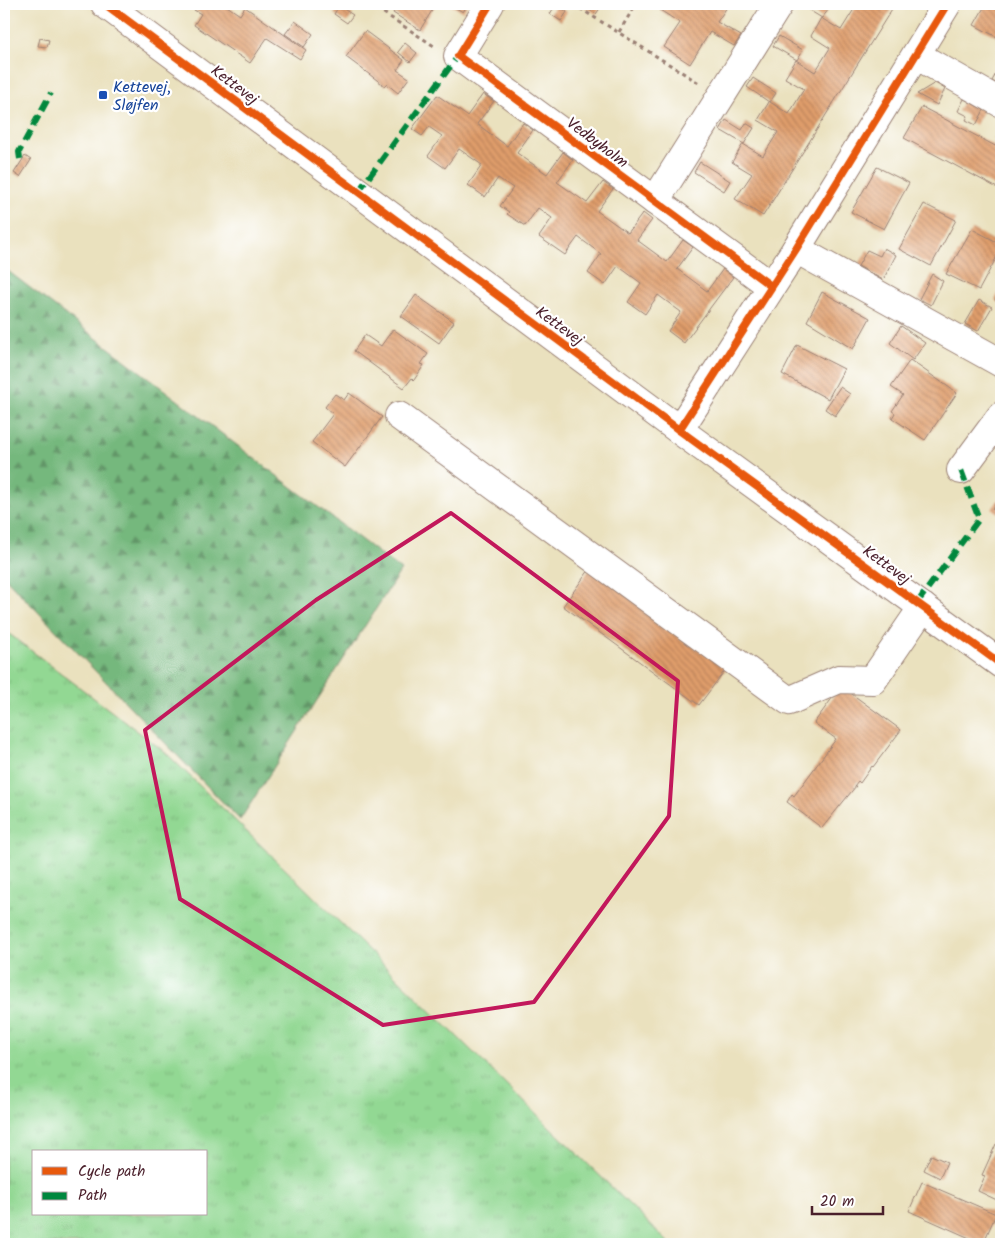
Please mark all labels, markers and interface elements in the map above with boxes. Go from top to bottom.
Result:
street label: Kettevej [205,59,264,112]
place label: Kettevej, Sløjfen [113,75,171,118]
marker: Kettevej, Sløjfen [97,89,109,101]
street label: Vedbyholm [561,112,634,175]
street label: Kettevej [530,300,589,353]
street label: Kettevej [857,539,916,592]
legend [32,1150,208,1216]
text: Cycle path [78,1160,145,1184]
scale bar [812,1183,884,1215]
text: Path [78,1184,107,1208]
text: 20 m [820,1190,854,1214]

